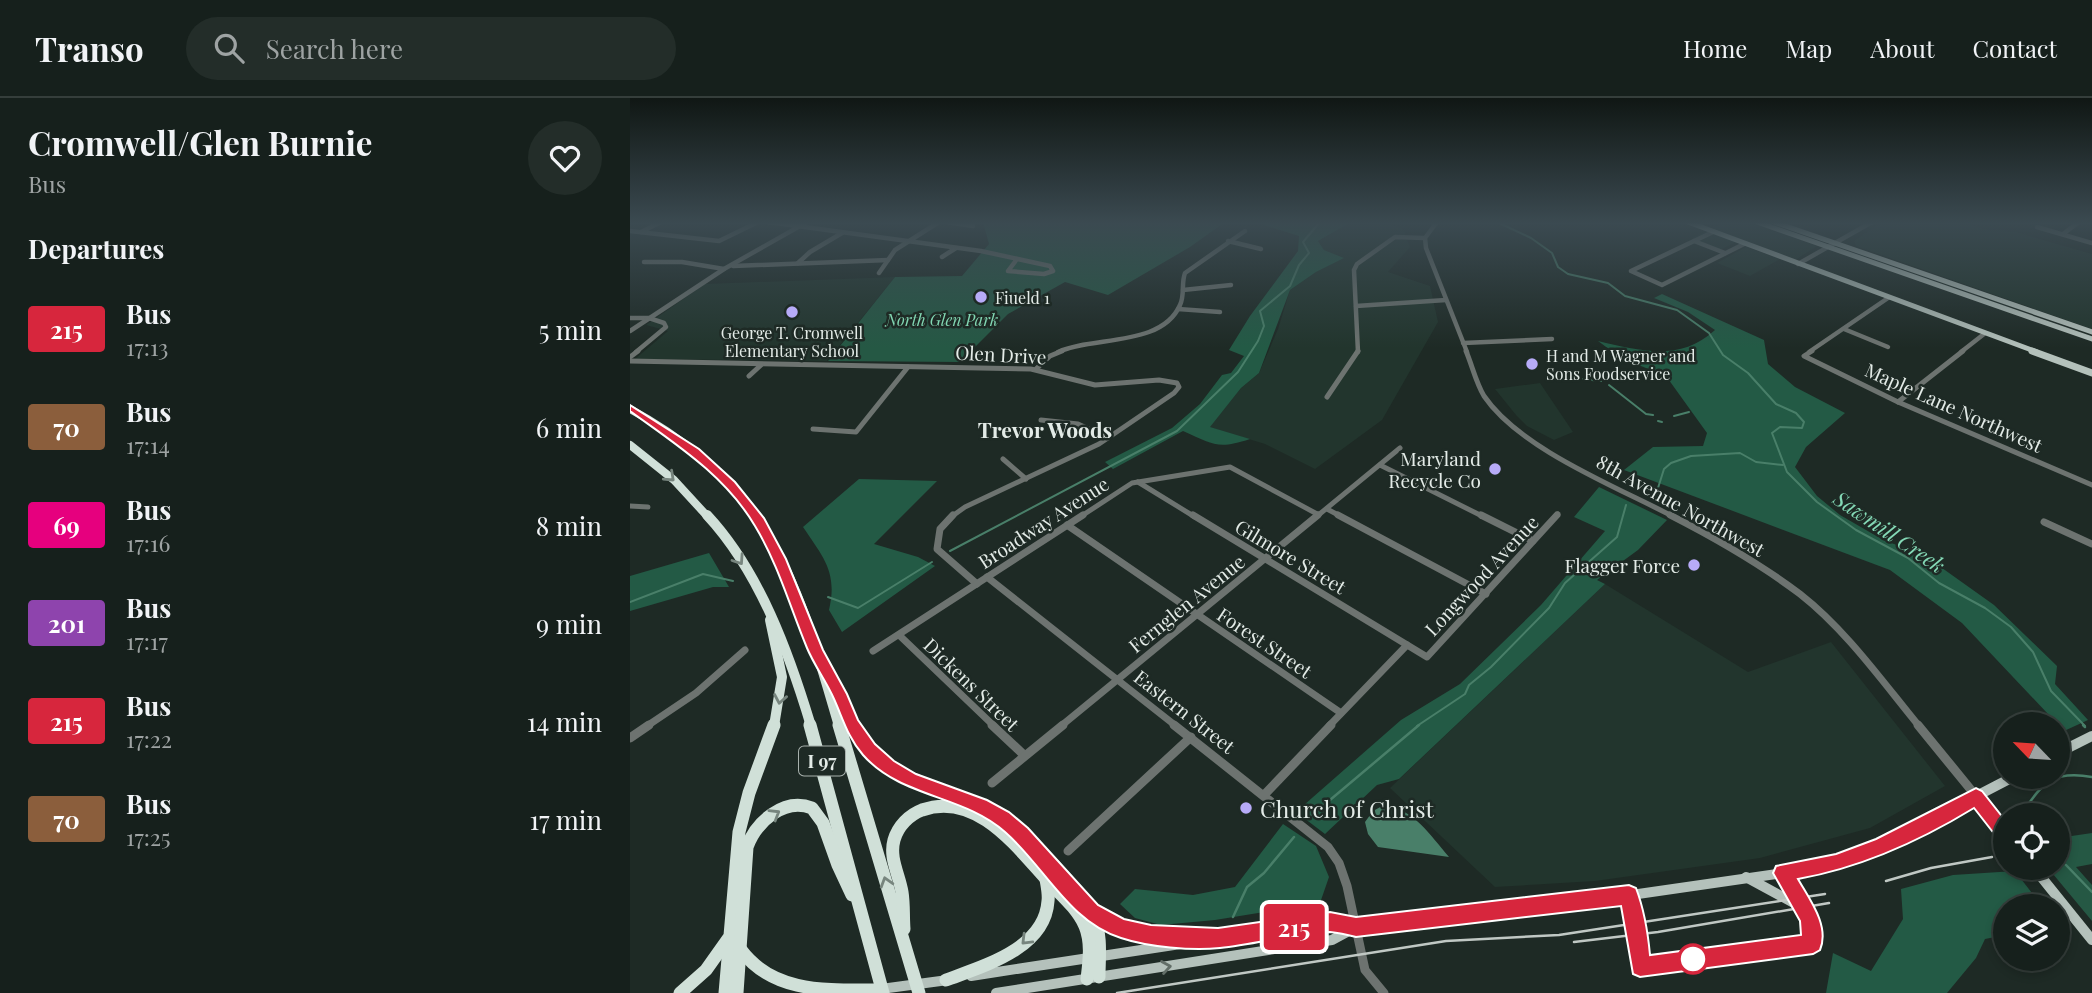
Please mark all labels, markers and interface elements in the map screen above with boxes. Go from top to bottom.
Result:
search box [186,17,676,80]
text: Transo [35,26,144,70]
icon: search [210,29,248,67]
text: Search here [266,31,403,66]
text: Home [1683,32,1747,64]
text: Map [1785,32,1832,64]
text: About [1870,32,1934,64]
text: Contact [1972,32,2057,64]
text: Cromwell/Glen Burnie [28,120,373,164]
button: heart [528,121,602,195]
text: Bus [28,168,66,199]
text: Departures [28,231,164,266]
place label: Fiueld 1 [995,287,1050,308]
marker: Fiueld 1 [973,289,989,305]
text: Bus [126,296,171,331]
marker: George T. Cromwell Elementary School [784,304,800,320]
park label: North Glen Park [884,309,998,330]
text: 5 min [539,312,602,347]
text: 215 [50,313,83,345]
place label: George T. Cromwell Elementary School [721,322,864,361]
text: 17:13 [126,331,168,362]
street label: Olen Drive [955,339,1047,369]
place label: H and M Wagner and Sons Foodservice [1546,345,1696,384]
marker: H and M Wagner and Sons Foodservice [1524,356,1540,372]
street label: Maple Lane Northwest [1861,356,2047,458]
text: Bus [126,394,171,429]
text: 6 min [536,410,602,445]
text: 70 [53,411,80,443]
district label: Trevor Woods [978,415,1112,443]
text: 17:14 [126,429,170,460]
place label: Maryland Recycle Co [1388,445,1481,493]
street label: 8th Avenue Northwest [1592,448,1770,562]
marker: Maryland Recycle Co [1487,461,1503,477]
one-way arrow [662,469,675,481]
street label: Broadway Avenue [973,470,1113,574]
water label: Sawmill Creek [1828,483,1951,579]
text: Bus [126,492,171,527]
text: 8 min [536,508,602,543]
text: 69 [53,509,80,541]
street label: Longwood Avenue [1418,509,1544,641]
street label: Gilmore Street [1231,513,1352,599]
text: 17:16 [126,527,170,558]
street label: Fernglen Avenue [1122,548,1250,658]
one-way arrow [731,552,743,565]
place label: Flagger Force [1564,552,1680,578]
marker: Flagger Force [1686,557,1702,573]
text: Bus [126,590,171,625]
street label: Forest Street [1213,601,1318,683]
text: 9 min [536,606,602,641]
text: 201 [48,607,85,639]
text: 17:17 [126,625,168,656]
street label: Dickens Street [918,632,1026,736]
street label: Eastern Street [1129,663,1241,759]
text: Bus [126,688,171,723]
one-way arrow [773,693,788,705]
text: 14 min [527,704,602,739]
text: 215 [50,705,83,737]
north arrow [1993,712,2070,789]
map controls [1993,712,2070,971]
text: 17:22 [126,723,172,754]
road number: I 97 [799,746,845,776]
text: Bus [126,786,171,821]
place label: Church of Christ [1260,793,1434,824]
marker: Church of Christ [1238,800,1254,816]
text: 17 min [529,802,602,837]
text: 70 [53,803,80,835]
button: locate [1993,803,2070,880]
one-way arrow [767,810,780,823]
text: 17:25 [126,821,171,852]
one-way arrow [879,876,894,888]
button: layers [1993,894,2070,971]
line badge: 215 [1254,904,1334,950]
text: 215 [1278,911,1310,943]
one-way arrow [1022,932,1035,945]
unlabelled marker [1678,944,1708,974]
one-way arrow [1160,959,1172,974]

